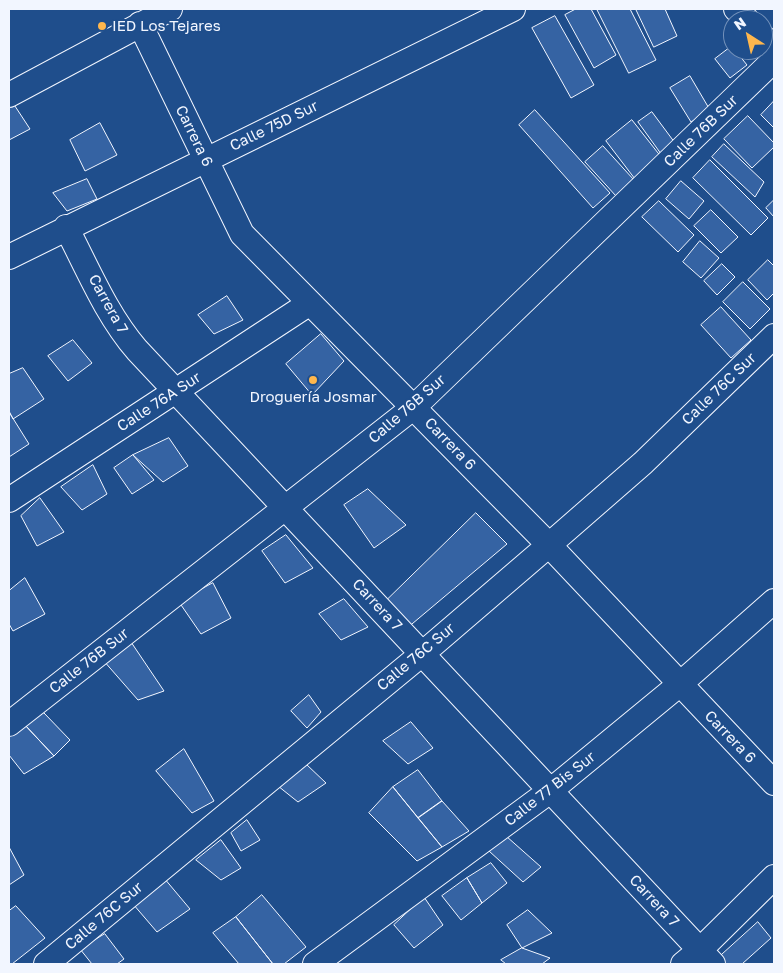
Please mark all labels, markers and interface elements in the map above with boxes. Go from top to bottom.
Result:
north arrow [723,10,773,60]
text: N [730,13,749,33]
place label: IED Los Tejares [112,17,221,35]
marker: IED Los Tejares [96,20,108,32]
street label: Calle 76B Sur [660,91,742,171]
street label: Calle 75D Sur [227,97,321,155]
street label: Carrera 6 [171,102,217,170]
street label: Carrera 7 [84,271,132,337]
street label: Calle 76C Sur [678,349,760,429]
street label: Calle 76A Sur [114,368,204,436]
street label: Calle 76B Sur [365,371,449,447]
marker: Droguería Josmar [307,374,319,386]
place label: Droguería Josmar [249,388,377,406]
street label: Carrera 6 [421,414,479,474]
street label: Carrera 7 [348,575,406,635]
street label: Calle 76C Sur [373,619,459,695]
street label: Calle 76B Sur [46,624,132,698]
street label: Carrera 6 [701,707,759,767]
street label: Calle 77 Bis Sur [501,748,599,830]
street label: Carrera 7 [625,871,683,931]
street label: Calle 76C Sur [61,878,147,954]

